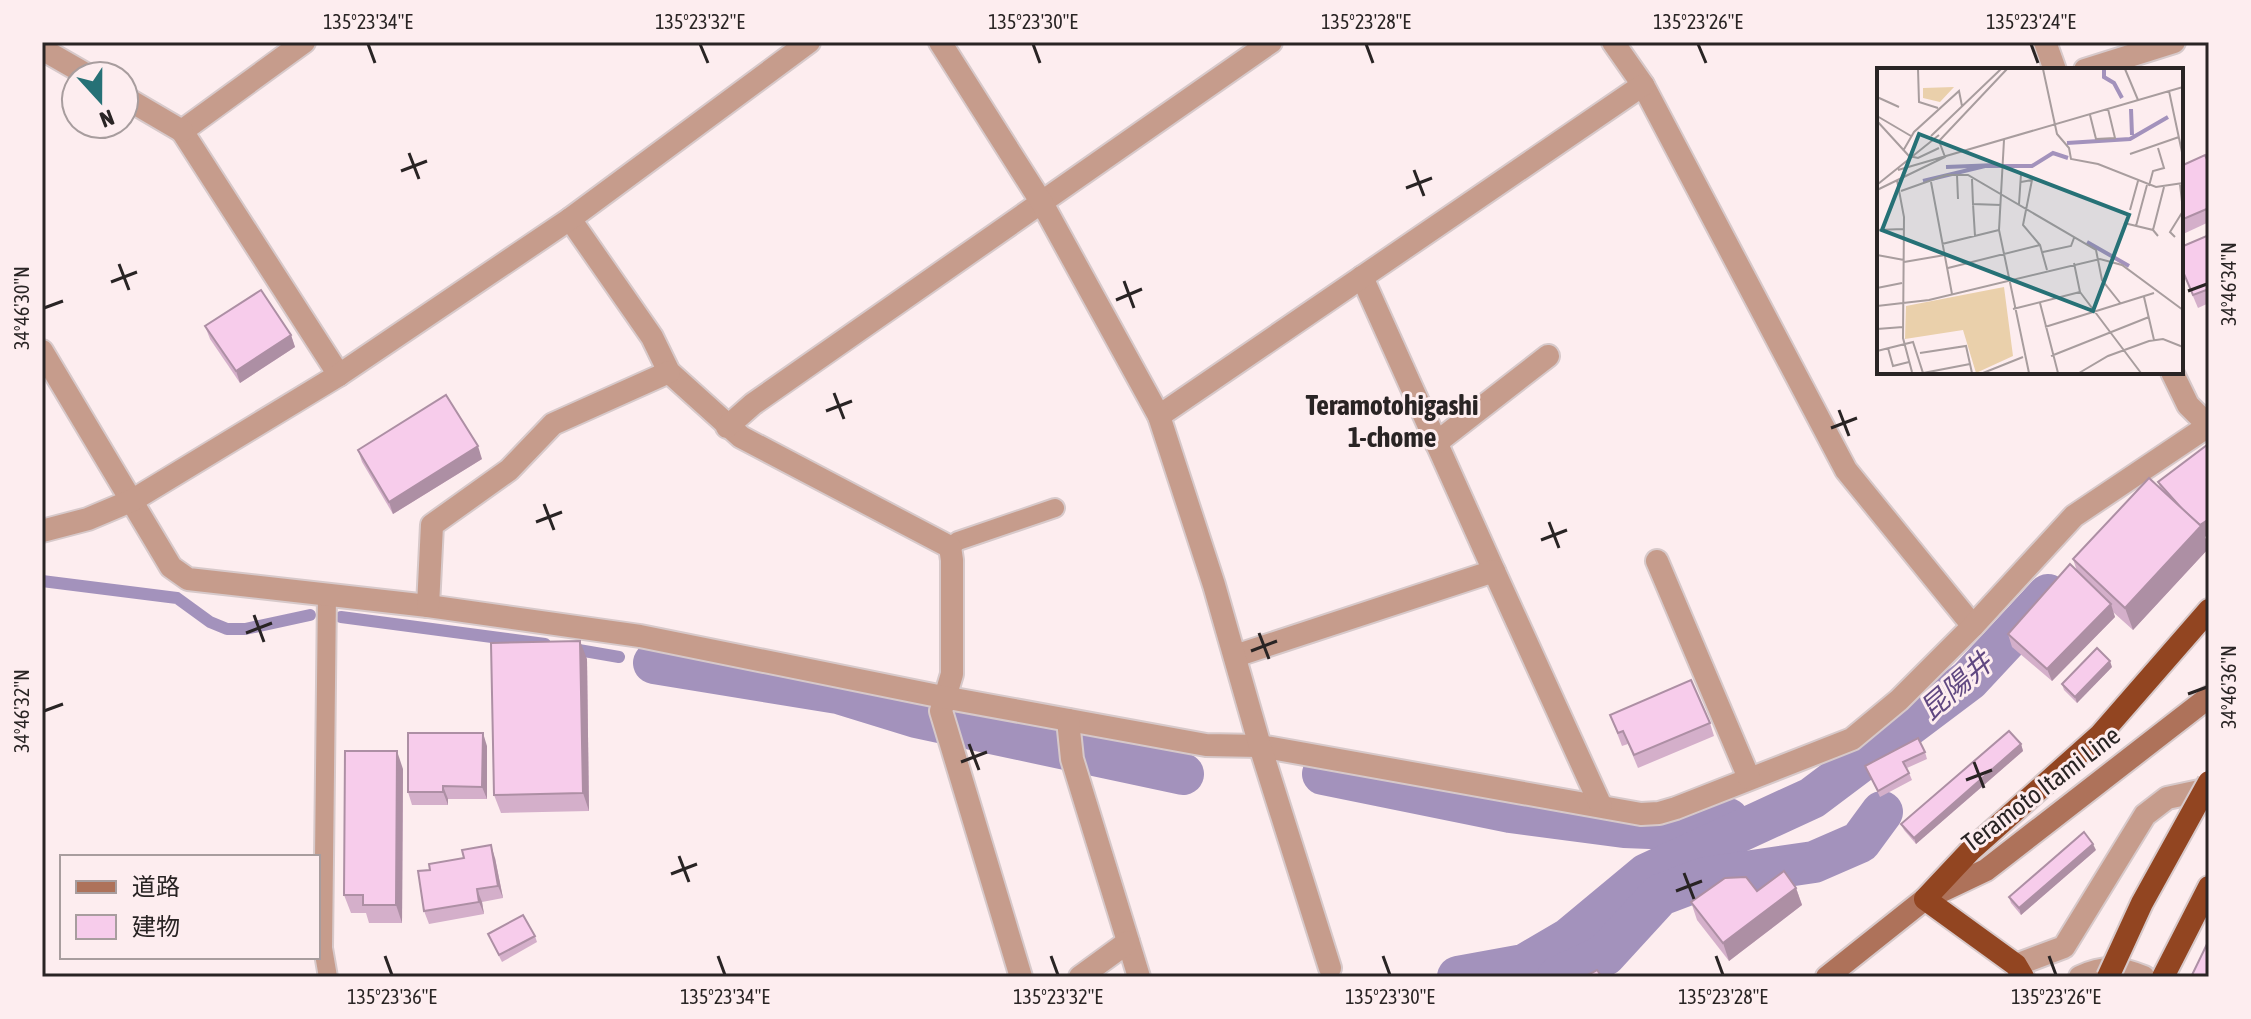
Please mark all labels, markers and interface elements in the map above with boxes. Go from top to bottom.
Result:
text: 135°23'34"E [323,10,413,33]
text: 135°23'32"E [655,10,745,33]
text: 135°23'30"E [988,10,1078,33]
text: 135°23'28"E [1321,10,1411,33]
text: 135°23'26"E [1653,10,1743,33]
text: 135°23'24"E [1986,10,2076,33]
north arrow [60,60,140,140]
inset map [1877,68,2183,374]
text: N [96,104,118,133]
text: 34°46'34"N [2217,242,2240,326]
text: 34°46'30"N [10,266,33,350]
district label: Teramotohigashi 1-chome [1306,389,1478,453]
water label: 昆陽井 [1914,644,2000,726]
text: 34°46'36"N [2217,645,2240,729]
text: 34°46'32"N [10,669,33,753]
street label: Teramoto Itami Line [1956,720,2126,858]
legend [60,855,320,959]
text: 道路 [132,873,180,900]
text: 建物 [132,913,180,940]
text: 135°23'36"E [347,985,437,1008]
text: 135°23'34"E [680,985,770,1008]
text: 135°23'32"E [1013,985,1103,1008]
text: 135°23'30"E [1345,985,1435,1008]
text: 135°23'28"E [1678,985,1768,1008]
text: 135°23'26"E [2011,985,2101,1008]

